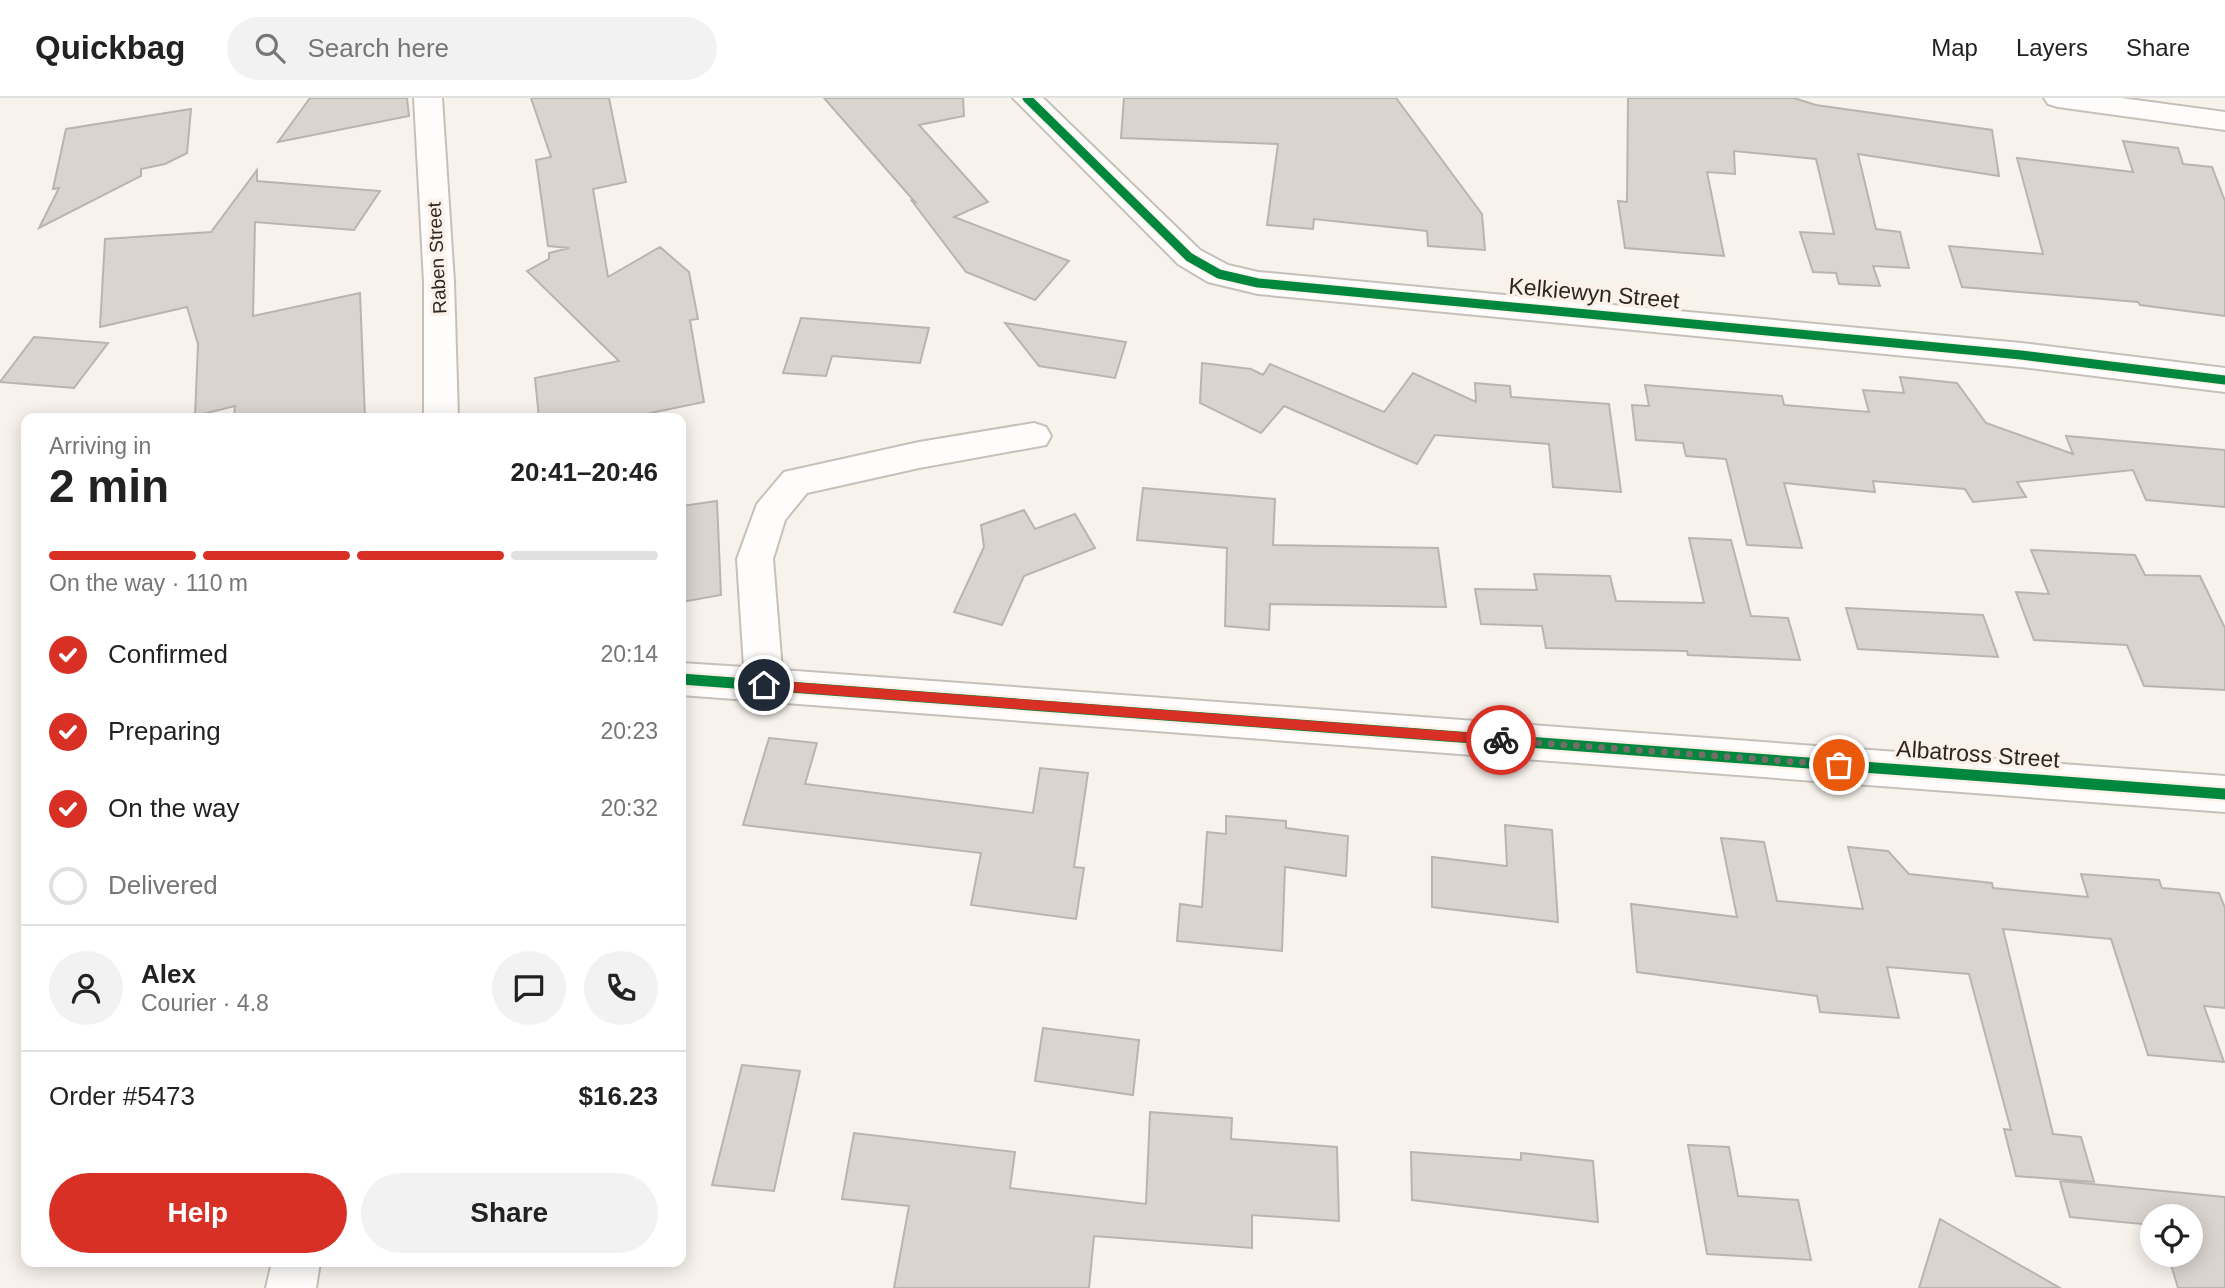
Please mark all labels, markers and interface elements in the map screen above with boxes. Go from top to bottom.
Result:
search box [227,17,717,80]
text: Quickbag [35,29,185,66]
icon: search [251,29,289,67]
text: Search here [307,33,449,63]
text: Map [1931,34,1978,61]
text: Layers [2016,34,2088,61]
text: Share [2126,34,2190,61]
street label: Raben Street [424,201,450,314]
street label: Kelkiewyn Street [1508,273,1681,313]
text: Arriving in [49,433,151,459]
text: 20:41–20:46 [511,457,658,487]
text: 2 min [49,460,169,512]
text: On the way · 110 m [49,570,248,596]
icon: check [49,636,87,674]
text: Confirmed [108,639,228,669]
text: 20:14 [600,641,658,667]
pin [734,655,794,715]
icon: home [745,666,783,704]
courier [1466,705,1536,775]
icon: check [49,713,87,751]
text: Preparing [108,716,221,746]
text: 20:23 [600,718,658,744]
icon: bike [1482,721,1520,759]
pin [1809,735,1869,795]
street label: Albatross Street [1895,735,2061,773]
icon: bag [1820,746,1858,784]
icon: check [49,790,87,828]
text: On the way [108,793,240,823]
text: 20:32 [600,795,658,821]
text: Delivered [108,870,218,900]
button: person [49,951,123,1025]
button: chat [492,951,566,1025]
button: phone [584,951,658,1025]
text: Alex [141,959,196,989]
text: Courier · 4.8 [141,990,269,1016]
text: Order #5473 [49,1081,195,1111]
text: $16.23 [578,1081,658,1111]
button: Help [49,1173,347,1253]
button: Share [361,1173,658,1253]
map controls [2140,1204,2203,1267]
button: locate [2140,1204,2203,1267]

